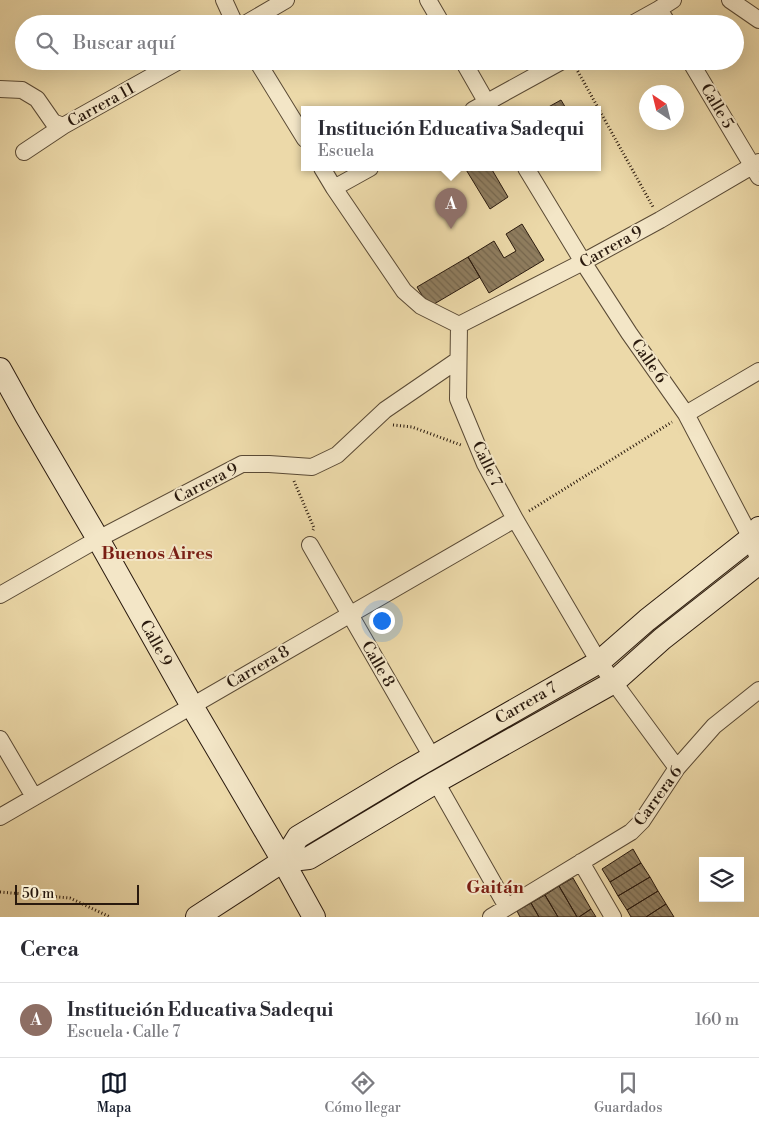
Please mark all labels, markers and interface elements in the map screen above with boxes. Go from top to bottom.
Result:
search box [15,15,744,70]
icon: search [33,29,61,57]
text: Buscar aquí [73,31,175,55]
street label: Carrera 11 [64,78,138,132]
street label: Calle 5 [696,80,738,132]
north arrow [639,85,684,130]
popup [301,106,601,171]
text: Institución Educativa Sadequi [318,117,584,141]
text: Escuela [318,141,374,161]
pin: A [435,188,467,229]
street label: Carrera 9 [576,221,646,273]
street label: Calle 6 [627,335,672,387]
street label: Calle 7 [467,438,507,490]
street label: Carrera 9 [171,458,242,508]
district label: Buenos Aires [101,542,213,565]
your location [369,608,395,634]
street label: Calle 9 [135,616,177,670]
street label: Calle 8 [357,637,399,691]
street label: Carrera 8 [223,641,293,693]
street label: Carrera 7 [492,677,560,729]
street label: Carrera 6 [630,762,687,830]
map controls [699,857,744,902]
button: layers [699,857,744,902]
district label: Gaitán [466,876,524,899]
scale bar [15,882,139,905]
text: 50 m [22,885,54,903]
text: Cerca [20,937,79,963]
text: Institución Educativa Sadequi [67,998,333,1022]
text: A [30,1010,42,1030]
text: 160 m [695,1010,739,1030]
text: Escuela · Calle 7 [67,1022,180,1042]
tab: Mapa [97,1069,131,1117]
tab: Cómo llegar [325,1069,401,1117]
tab: Guardados [594,1069,662,1117]

